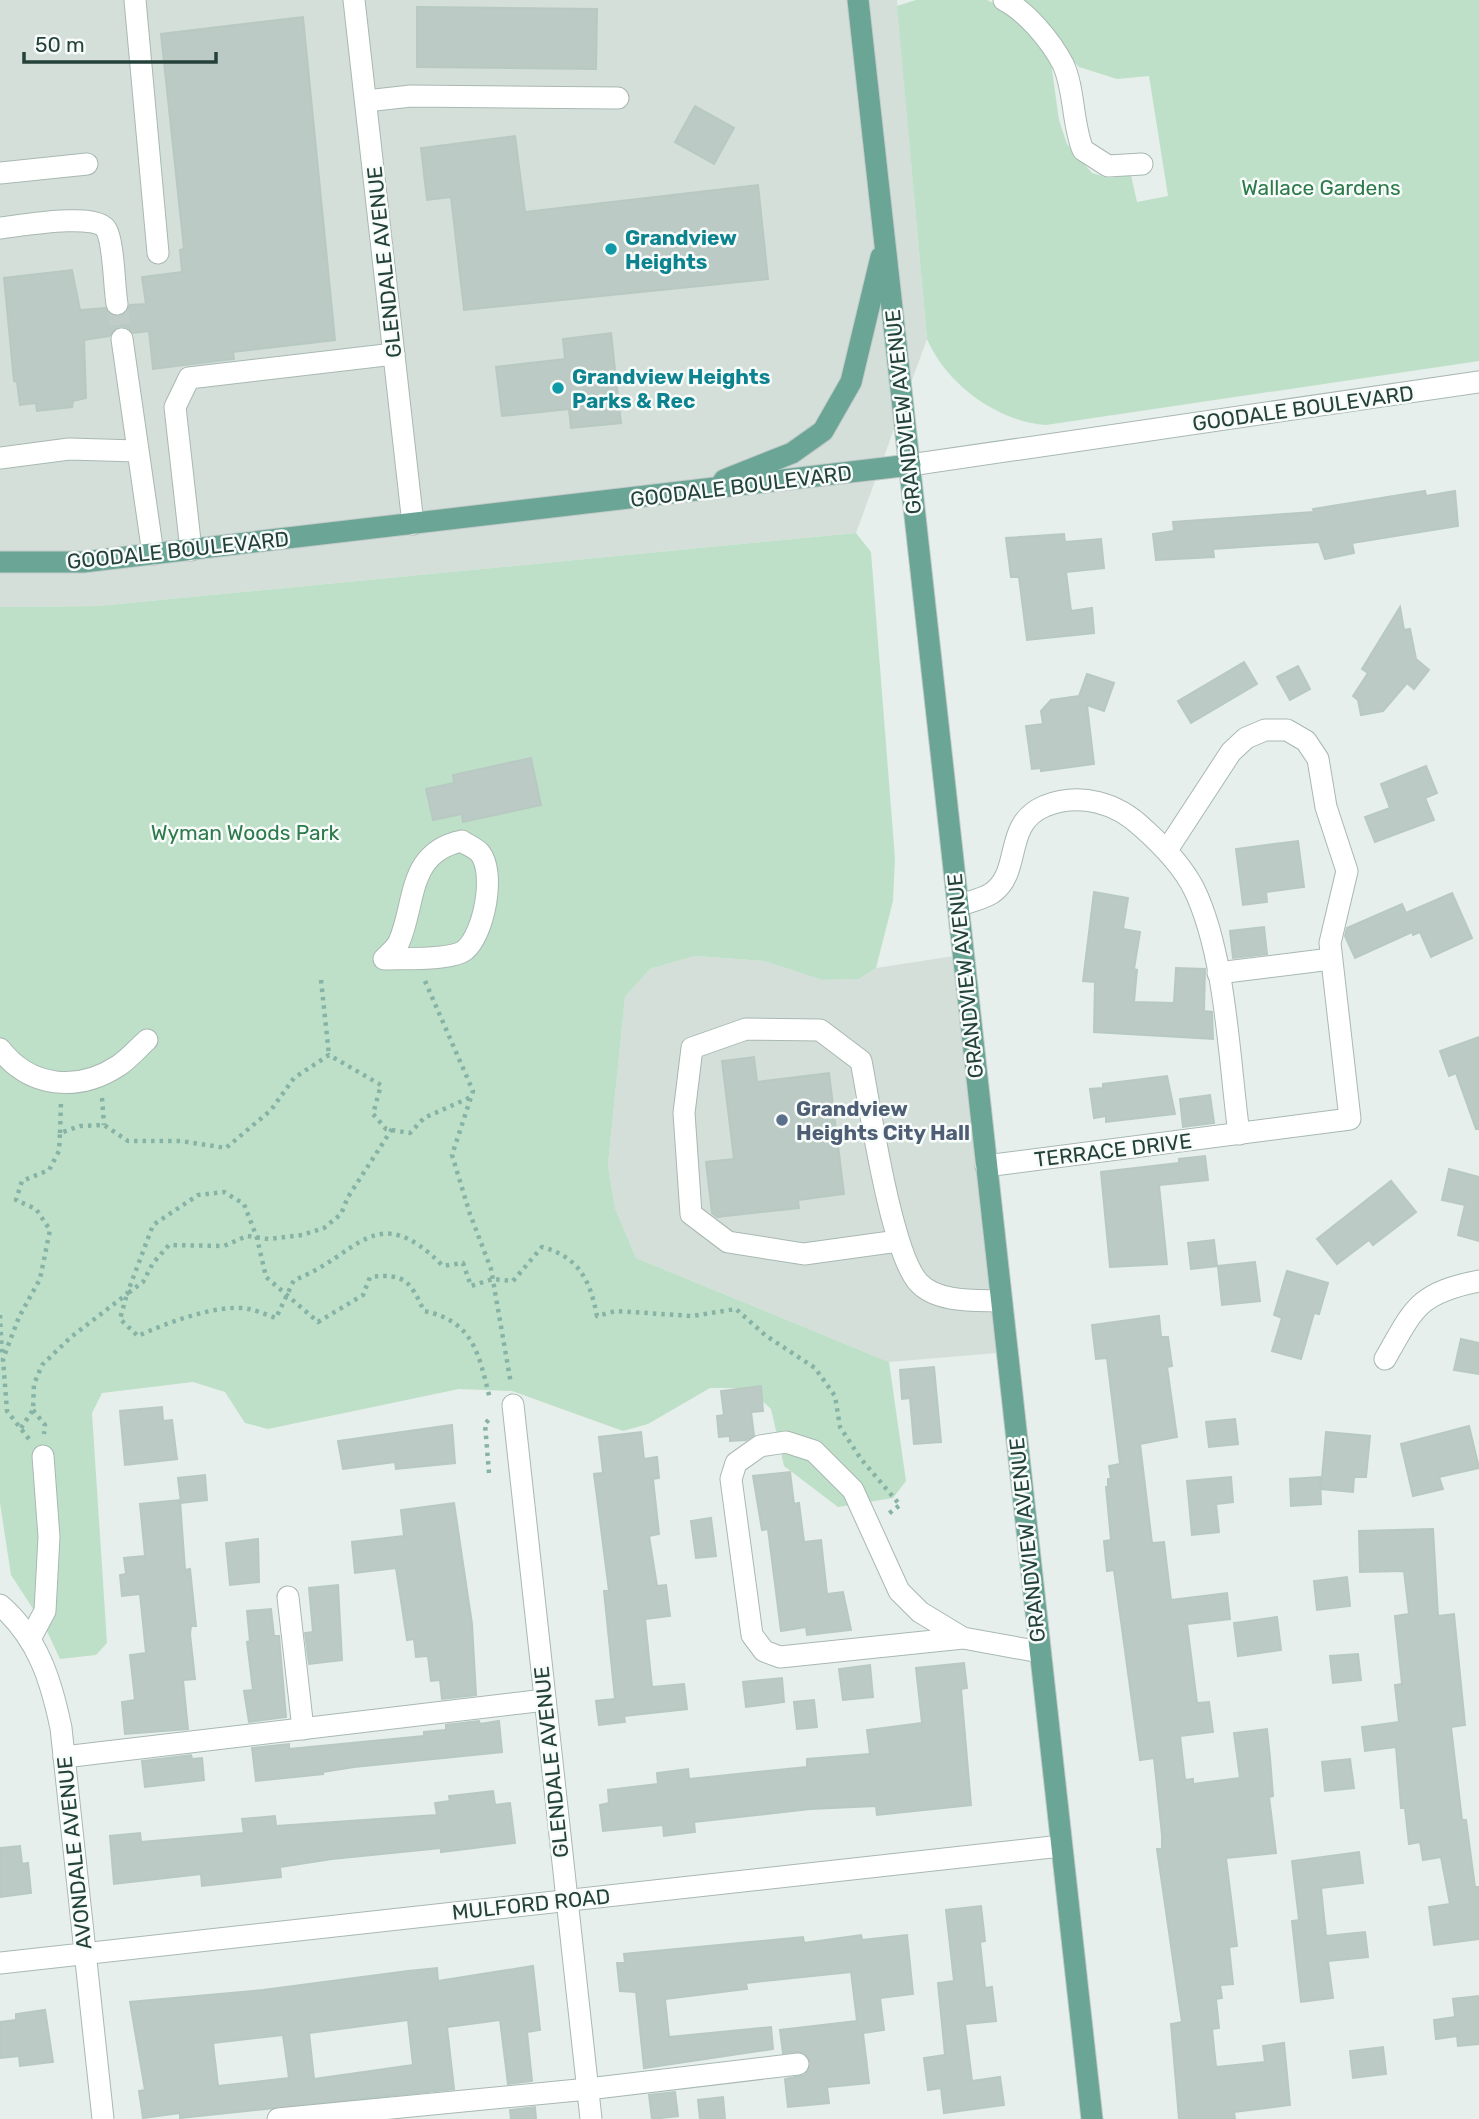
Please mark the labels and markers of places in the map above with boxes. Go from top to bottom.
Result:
place label: Grandview Heights [625,225,737,274]
marker: Grandview Heights [603,241,619,257]
place label: Grandview Heights Parks & Rec [572,364,770,413]
marker: Grandview Heights Parks & Rec [550,380,566,396]
place label: Grandview Heights City Hall [796,1096,970,1145]
marker: Grandview Heights City Hall [774,1112,790,1128]

